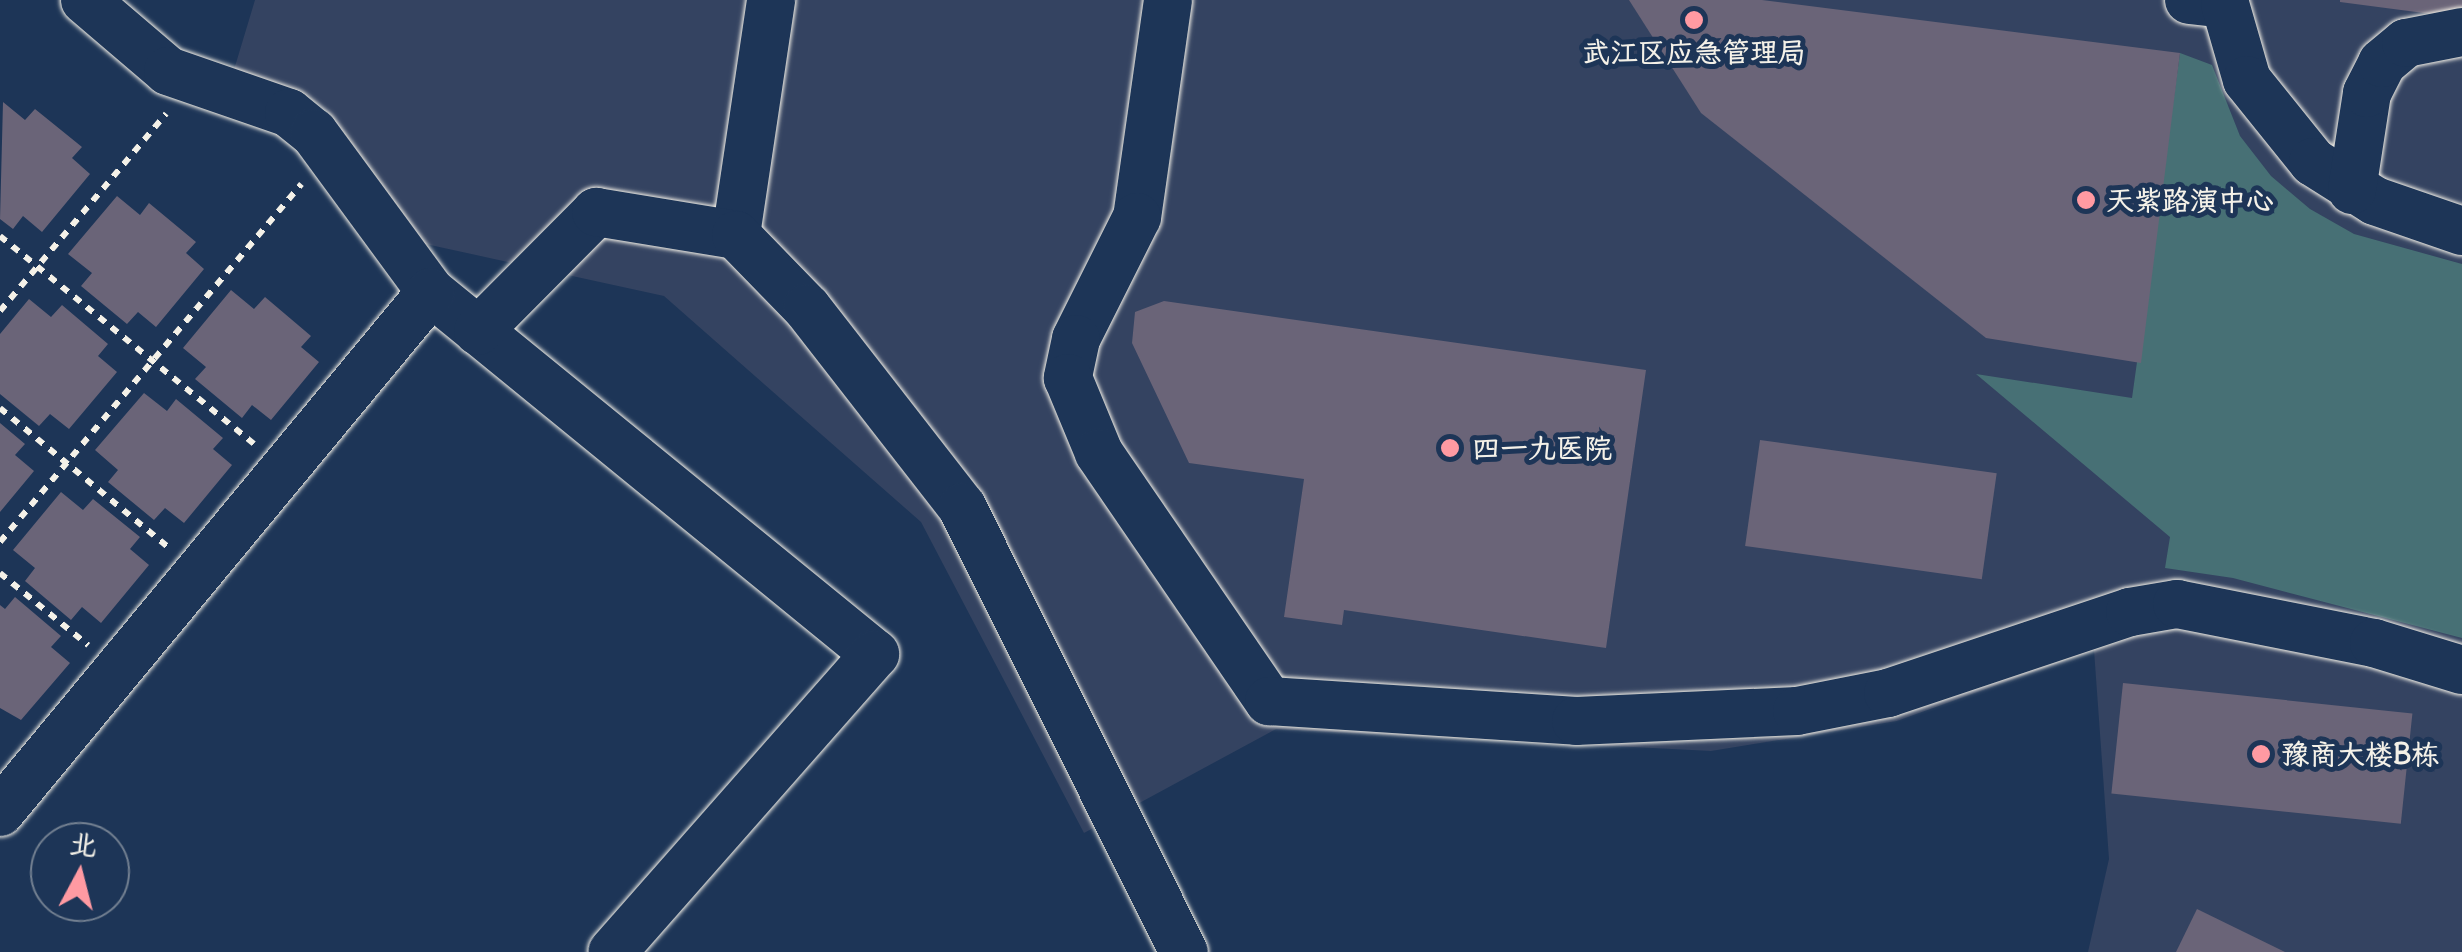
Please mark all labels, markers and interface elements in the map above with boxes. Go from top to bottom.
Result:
marker: 武江区应急管理局 [1683,9,1705,31]
place label: 武江区应急管理局 [1582,35,1806,69]
place label: 天紫路演中心 [2106,183,2274,217]
marker: 天紫路演中心 [2075,189,2097,211]
place label: 四一九医院 [1472,431,1612,465]
marker: 四一九医院 [1437,435,1463,461]
place label: 豫商大楼B栋 [2281,737,2439,771]
marker: 豫商大楼B栋 [2250,743,2272,765]
north arrow [30,822,130,922]
text: 北 [67,825,100,864]

